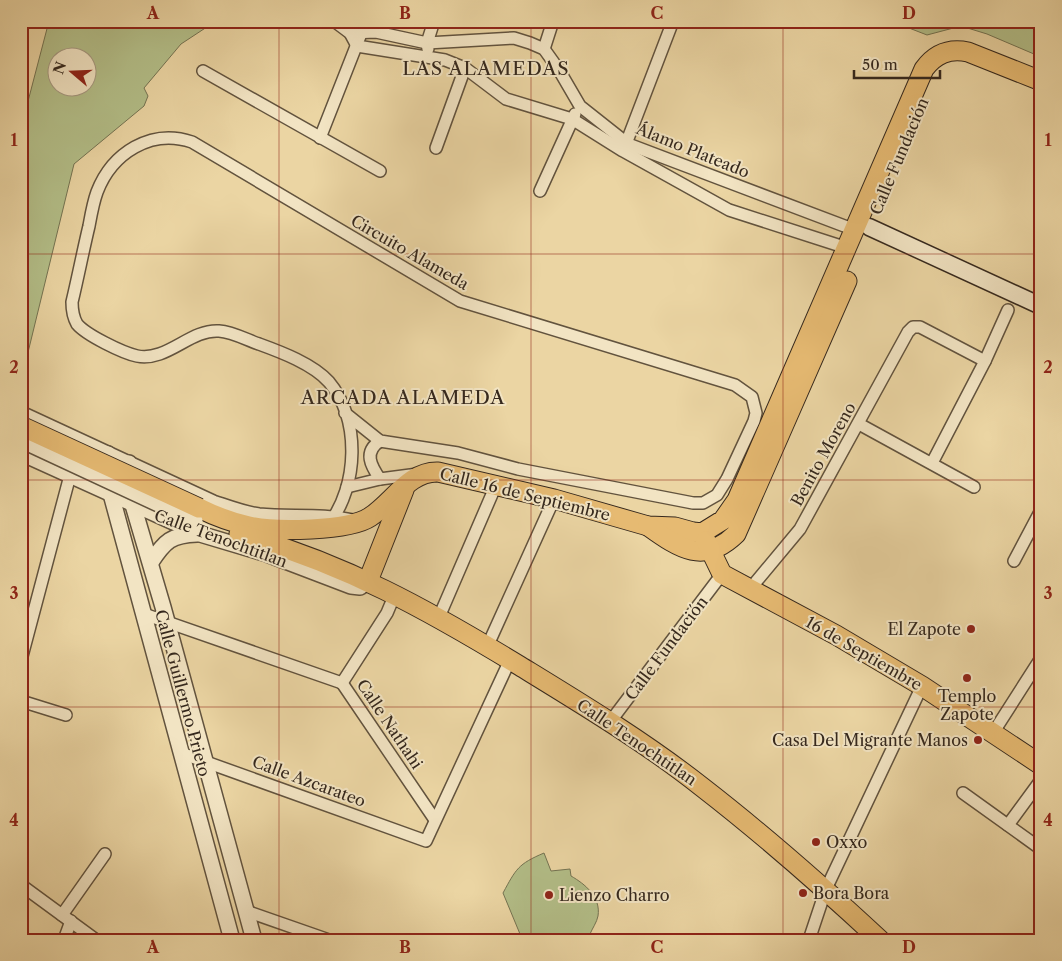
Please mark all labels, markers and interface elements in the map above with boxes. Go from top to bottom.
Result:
text: A [146,3,160,23]
text: B [399,3,411,23]
text: C [651,3,663,23]
text: D [902,3,916,23]
north arrow [48,48,98,98]
scale bar [854,48,941,80]
text: 50 m [862,55,898,74]
district label: LAS ALAMEDAS [402,57,570,80]
text: N [49,59,70,76]
street label: Calle Fundación [865,95,933,217]
street label: Álamo Plateado [633,118,753,182]
text: 1 [10,130,18,150]
text: 1 [1044,130,1052,150]
street label: Circuito Alameda [347,210,473,294]
text: 2 [9,357,19,377]
text: 2 [1043,357,1053,377]
district label: ARCADA ALAMEDA [300,386,505,409]
street label: Benito Moreno [786,398,860,509]
street label: Calle 16 de Septiembre [438,463,612,525]
street label: Calle Tenochtitlan [152,505,290,571]
text: 3 [9,583,19,603]
text: 3 [1043,583,1053,603]
street label: Calle Fundación [620,592,712,704]
street label: Calle Guillermo Prieto [151,607,215,779]
street label: 16 de Septiembre [802,612,926,694]
place label: El Zapote [887,619,961,639]
marker: El Zapote [965,623,977,635]
marker: Templo Zapote [961,672,973,684]
street label: Calle Nathahi [353,675,427,773]
place label: Templo Zapote [938,686,997,724]
street label: Calle Tenochtitlan [573,695,701,789]
place label: Casa Del Migrante Manos [772,730,968,750]
marker: Casa Del Migrante Manos [972,734,984,746]
street label: Calle Azcarateo [250,751,369,811]
text: 4 [9,810,19,830]
text: 4 [1043,810,1053,830]
place label: Oxxo [826,832,867,852]
marker: Oxxo [810,836,822,848]
place label: Bora Bora [813,883,890,903]
place label: Lienzo Charro [559,885,670,905]
marker: Bora Bora [797,887,809,899]
marker: Lienzo Charro [543,889,555,901]
text: A [146,937,160,957]
text: B [399,937,411,957]
text: C [651,937,663,957]
text: D [902,937,916,957]

